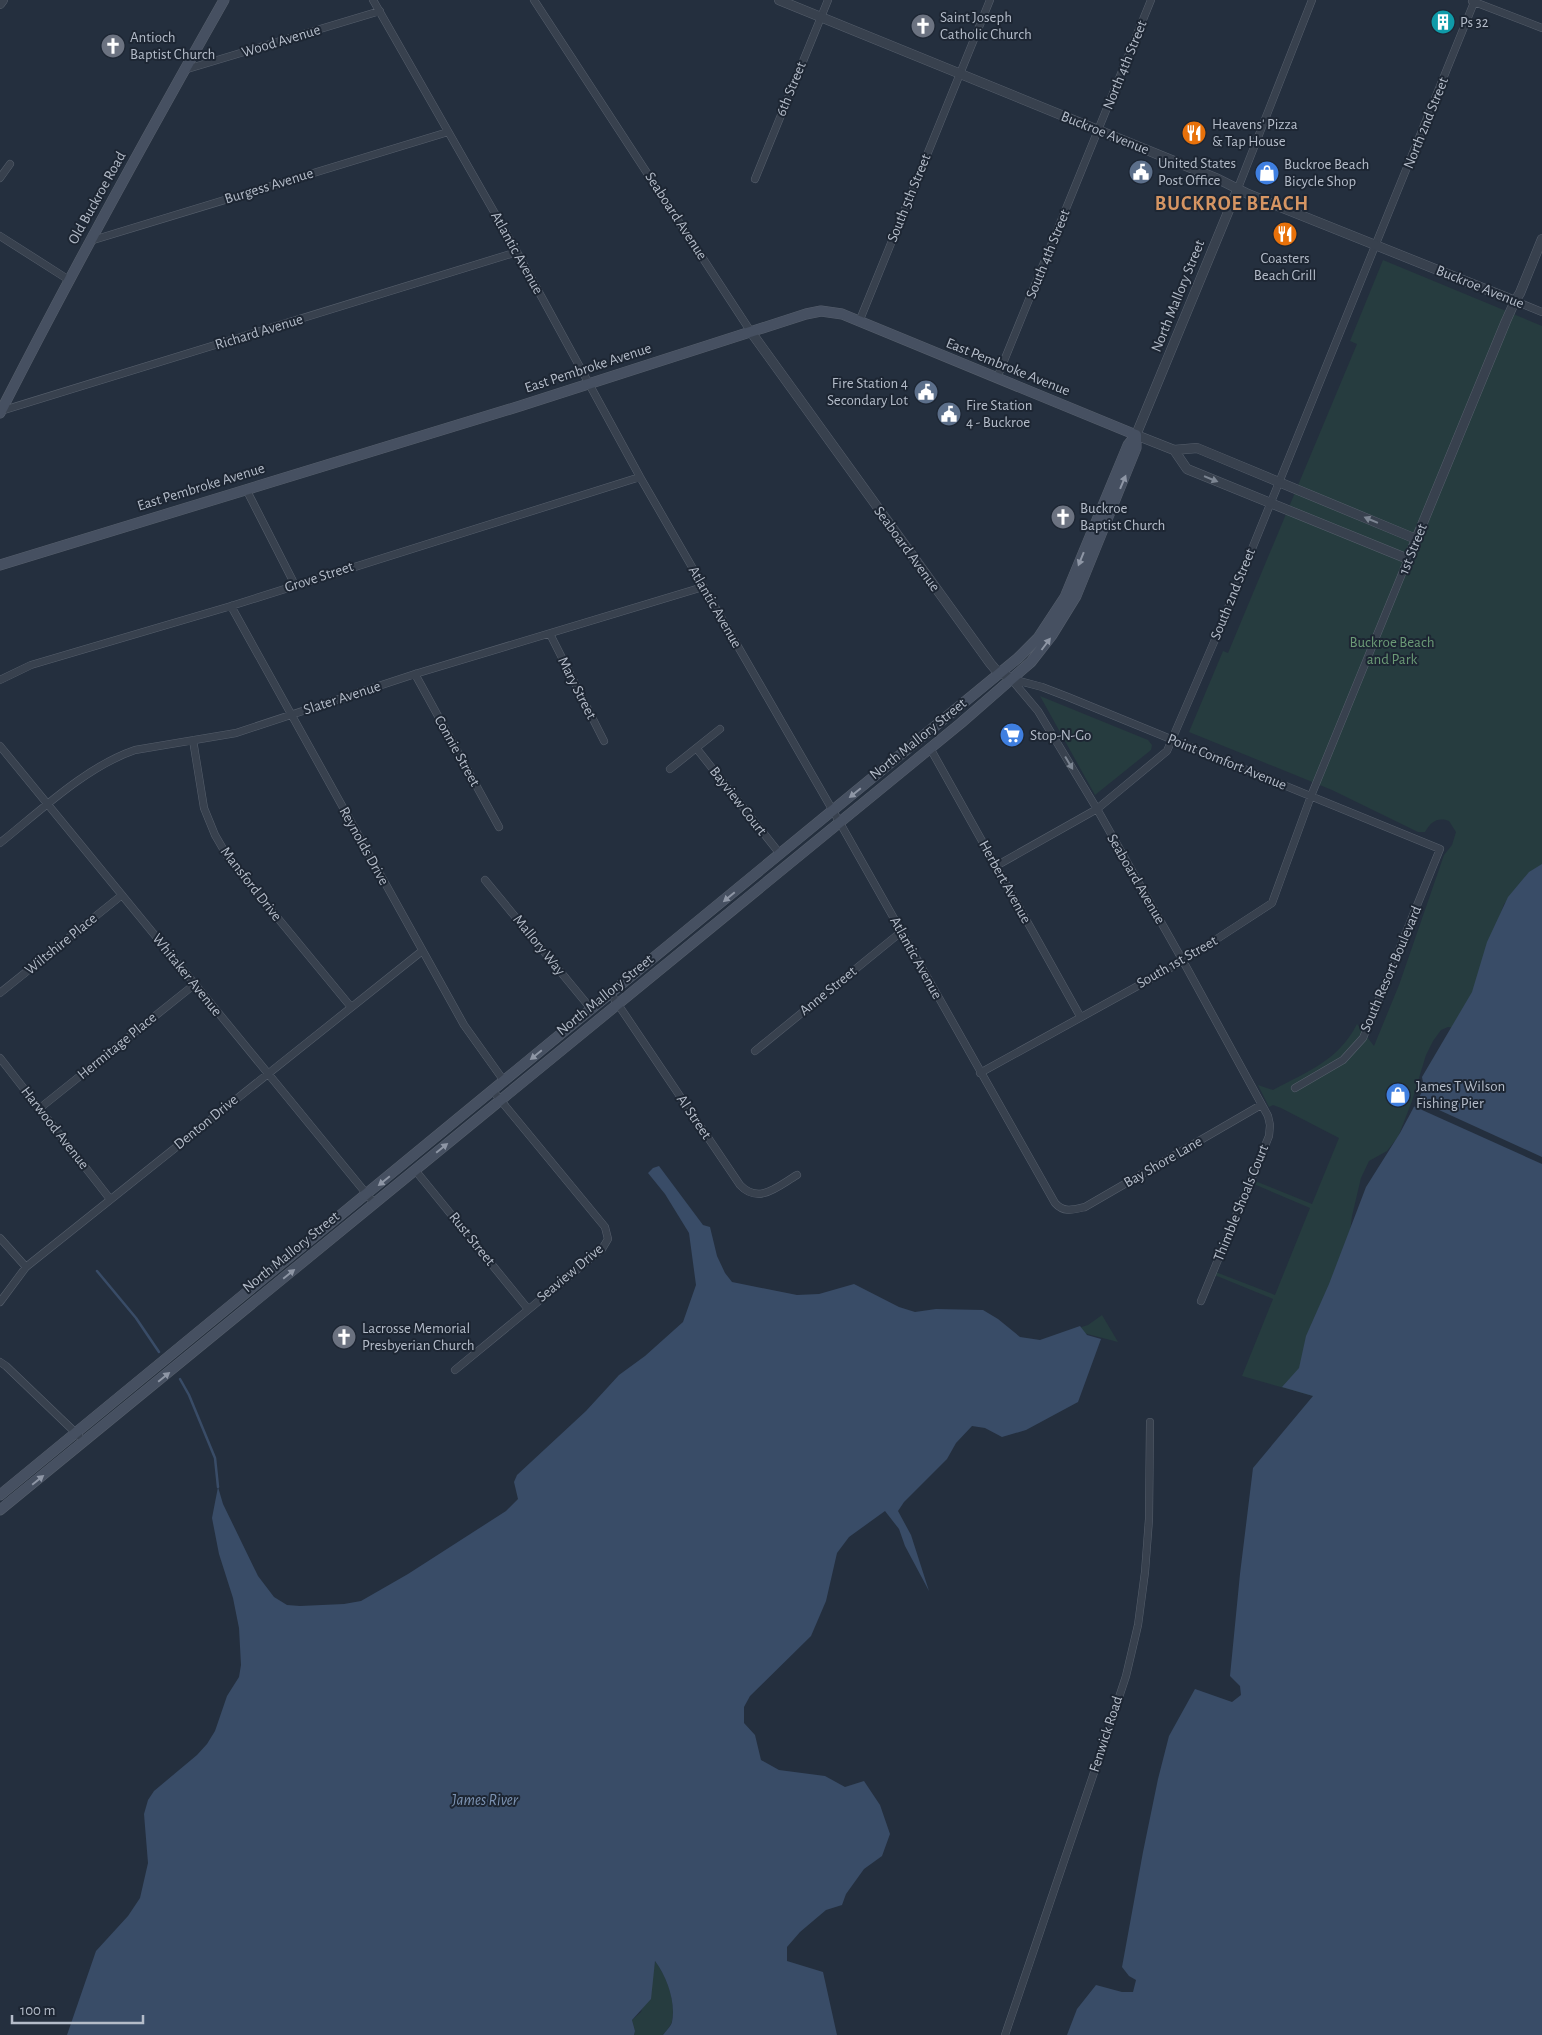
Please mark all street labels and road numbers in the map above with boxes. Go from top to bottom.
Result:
street label: North 4th Street [1100,18,1150,112]
street label: Wood Avenue [240,22,322,60]
street label: 6th Street [773,59,809,118]
street label: North 2nd Street [1401,75,1451,171]
street label: Buckroe Avenue [1059,109,1151,158]
street label: Old Buckroe Road [65,149,129,247]
street label: South 5th Street [885,152,934,244]
street label: Burgess Avenue [223,165,315,207]
street label: Seaboard Avenue [642,169,710,263]
street label: South 4th Street [1023,207,1073,301]
street label: Atlantic Avenue [488,209,546,297]
street label: North Mallory Street [1149,238,1207,354]
street label: Buckroe Avenue [1434,263,1526,312]
street label: Richard Avenue [213,311,305,352]
street label: East Pembroke Avenue [944,335,1072,399]
street label: East Pembroke Avenue [523,340,653,396]
street label: East Pembroke Avenue [136,460,266,514]
street label: Seaboard Avenue [871,504,943,594]
street label: 1st Street [1396,521,1430,577]
street label: South 2nd Street [1208,546,1258,642]
street label: Grove Street [283,559,356,595]
street label: Atlantic Avenue [686,564,744,651]
street label: Mary Street [555,654,599,722]
street label: Slater Avenue [302,678,382,718]
street label: North Mallory Street [867,695,969,782]
street label: Connie Street [431,713,483,789]
street label: Point Comfort Avenue [1165,731,1289,793]
street label: Bayview Court [707,764,769,838]
street label: Reynolds Drive [336,804,392,888]
street label: Seaboard Avenue [1104,831,1168,927]
street label: Herbert Avenue [976,838,1034,926]
street label: Mansford Drive [218,844,285,924]
street label: South Resort Boulevard [1358,904,1424,1034]
street label: Wiltshire Place [22,910,100,977]
street label: Mallory Way [510,912,568,978]
street label: Atlantic Avenue [887,914,945,1002]
street label: Whitaker Avenue [149,931,225,1019]
street label: South 1st Street [1134,933,1220,991]
street label: North Mallory Street [554,951,656,1038]
street label: Anne Street [797,963,860,1018]
street label: Hermitage Place [75,1010,159,1082]
street label: Harwood Avenue [18,1084,92,1172]
street label: Denton Drive [171,1092,241,1152]
street label: Al Street [674,1092,714,1142]
street label: Bay Shore Lane [1121,1134,1205,1190]
street label: Thimble Shoals Court [1211,1142,1271,1263]
street label: North Mallory Street [240,1208,342,1295]
street label: Rust Street [446,1209,498,1269]
street label: Seaview Drive [534,1241,606,1305]
street label: Fenwick Road [1087,1694,1125,1774]

